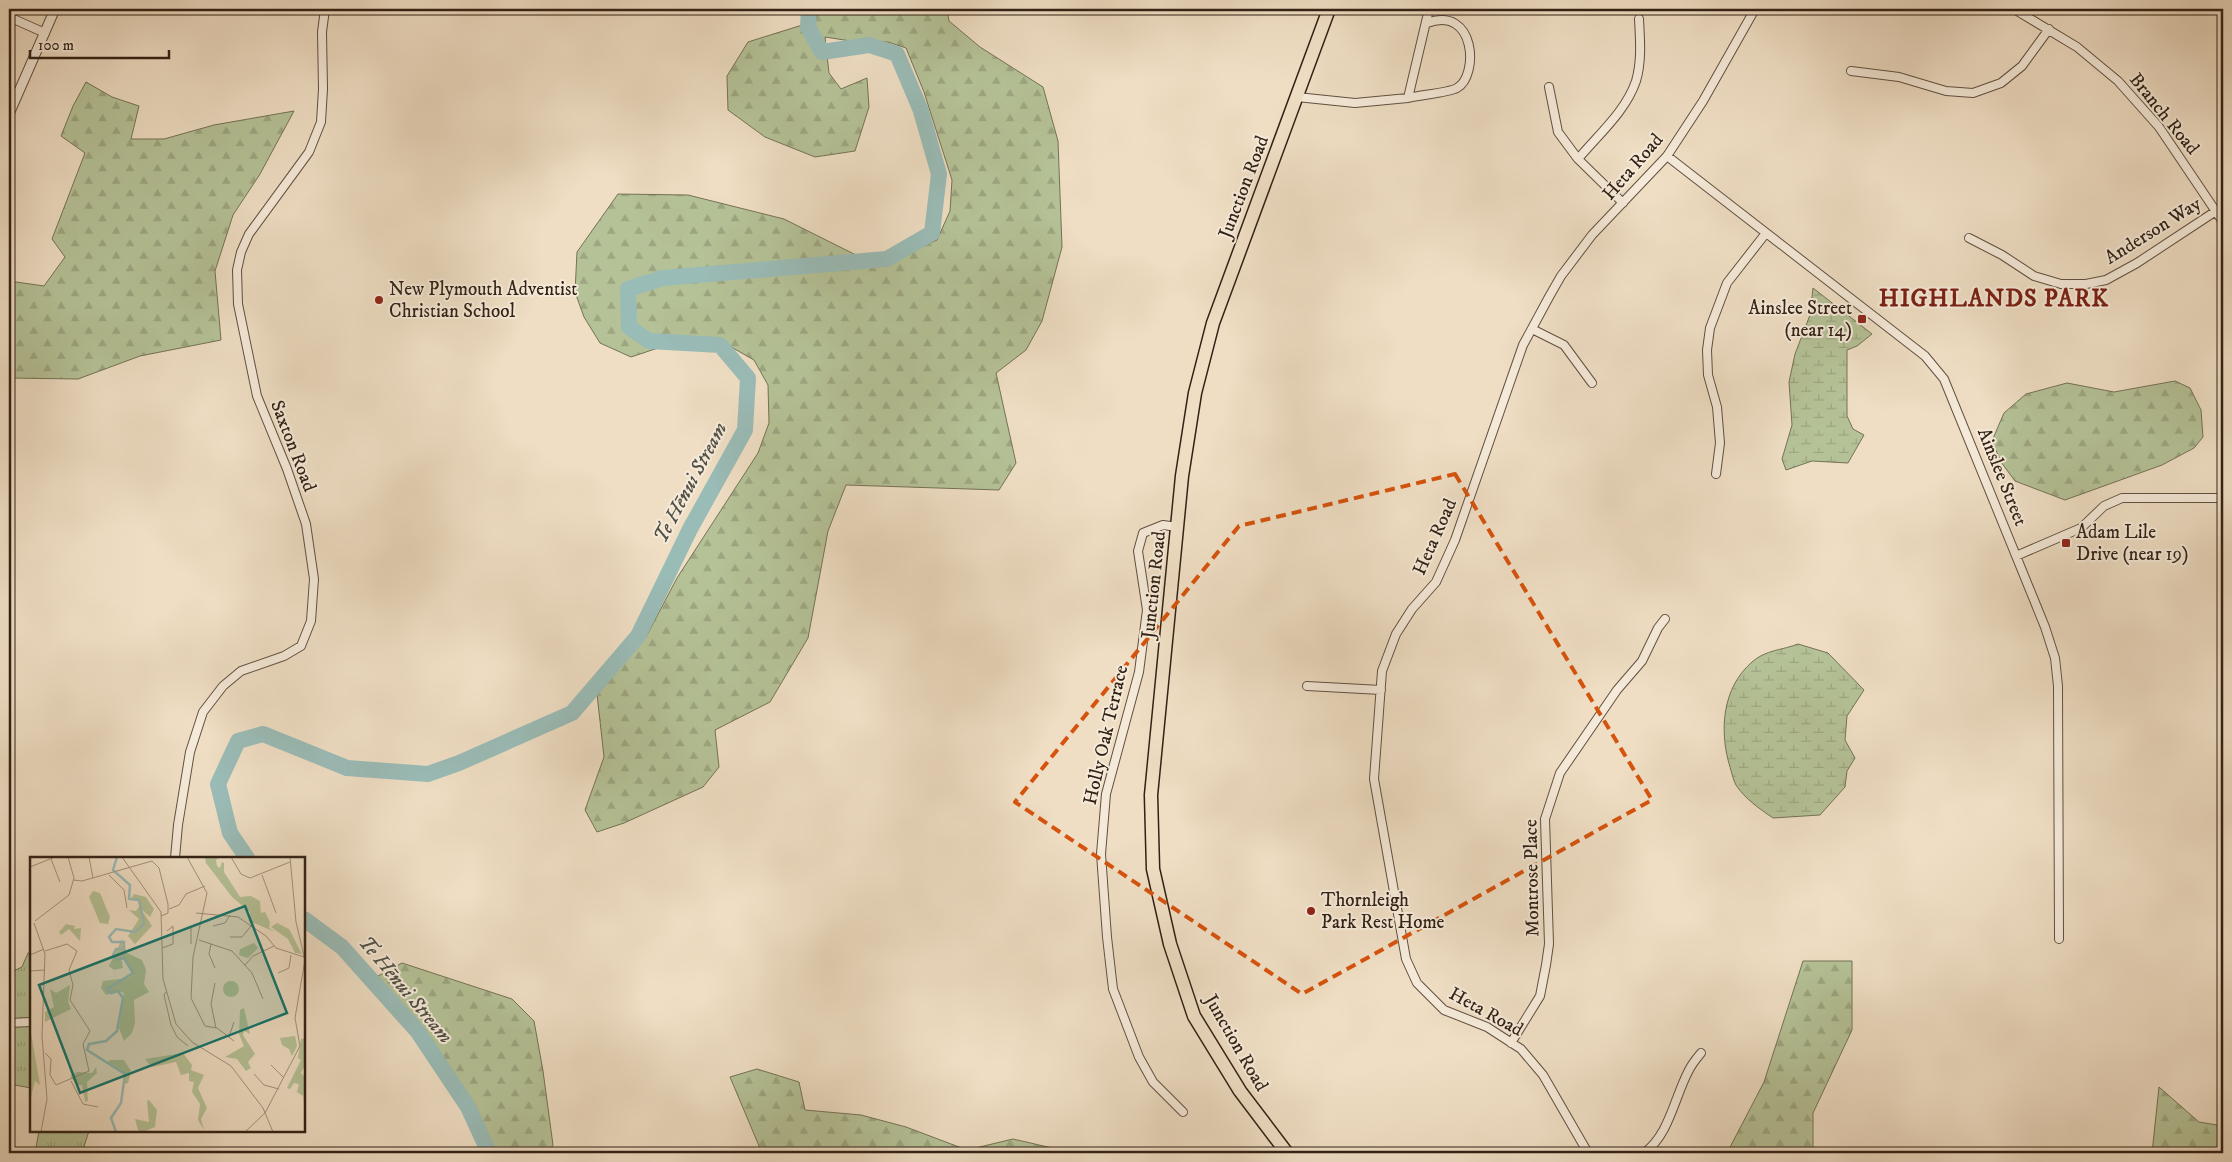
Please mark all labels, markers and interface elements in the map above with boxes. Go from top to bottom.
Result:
scale bar [30,28,169,60]
text: 100 m [38,36,74,55]
street label: Branch Road [2124,68,2204,160]
street label: Heta Road [1598,128,1669,205]
street label: Junction Road [1213,132,1274,243]
street label: Anderson Way [2101,192,2206,270]
place label: New Plymouth Adventist Christian School [389,278,577,323]
district label: HIGHLANDS PARK [1879,284,2109,314]
marker: New Plymouth Adventist Christian School [373,294,385,306]
place label: Ainslee Street (near 14) [1748,297,1852,342]
marker: Ainslee Street (near 14) [1856,313,1868,325]
street label: Saxton Road [265,397,321,495]
water label: Te Hēnui Stream [649,418,733,548]
street label: Ainslee Street [1972,425,2032,529]
street label: Heta Road [1408,495,1462,579]
place label: Adam Lile Drive (near 19) [2076,521,2188,566]
street label: Junction Road [1137,530,1171,642]
marker: Adam Lile Drive (near 19) [2060,537,2072,549]
street label: Holly Oak Terrace [1079,663,1133,807]
street label: Montrose Place [1519,819,1545,937]
inset map [30,857,305,1132]
place label: Thornleigh Park Rest Home [1321,889,1445,934]
marker: Thornleigh Park Rest Home [1305,905,1317,917]
water label: Te Hēnui Stream [353,931,457,1049]
street label: Heta Road [1445,982,1527,1042]
street label: Junction Road [1198,989,1273,1096]

